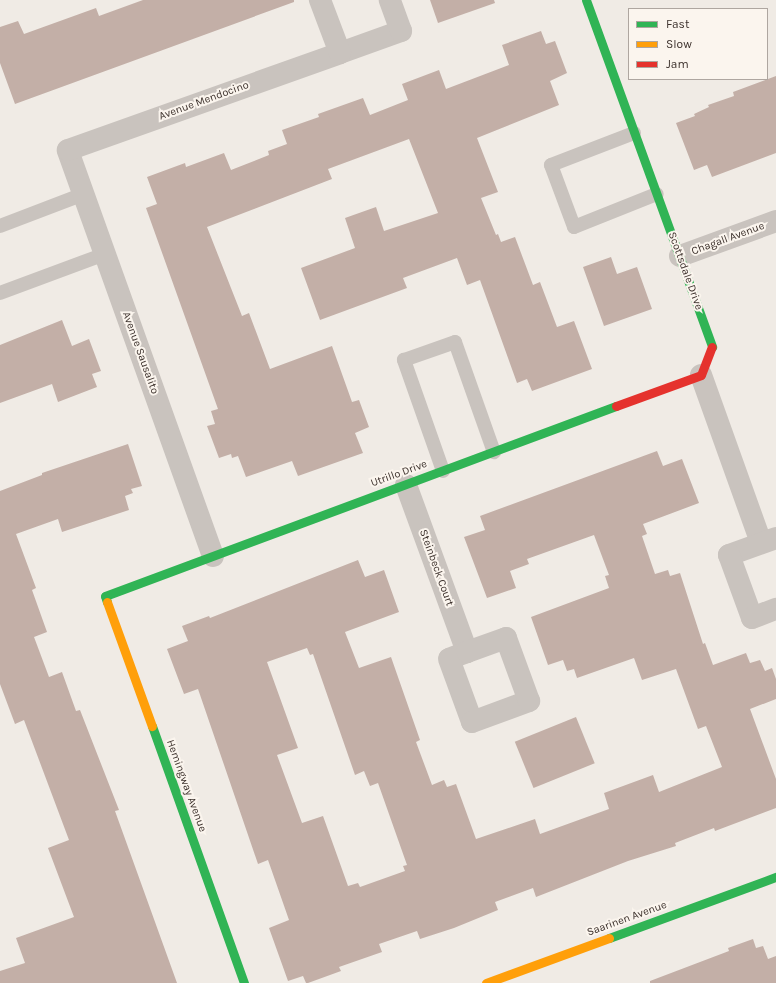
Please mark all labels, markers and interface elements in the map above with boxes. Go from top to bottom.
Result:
legend [628,8,768,80]
text: Fast [666,17,689,31]
text: Slow [666,37,692,51]
text: Jam [666,57,689,71]
street label: Avenue Mendocino [157,79,251,123]
street label: Chagall Avenue [690,220,766,258]
street label: Scottsdale Drive [665,230,705,312]
street label: Avenue Sausalito [119,310,161,396]
street label: Utrillo Drive [369,458,429,490]
street label: Steinbeck Court [416,528,456,608]
street label: Hemingway Avenue [163,738,209,834]
street label: Saarinen Avenue [585,898,669,940]

